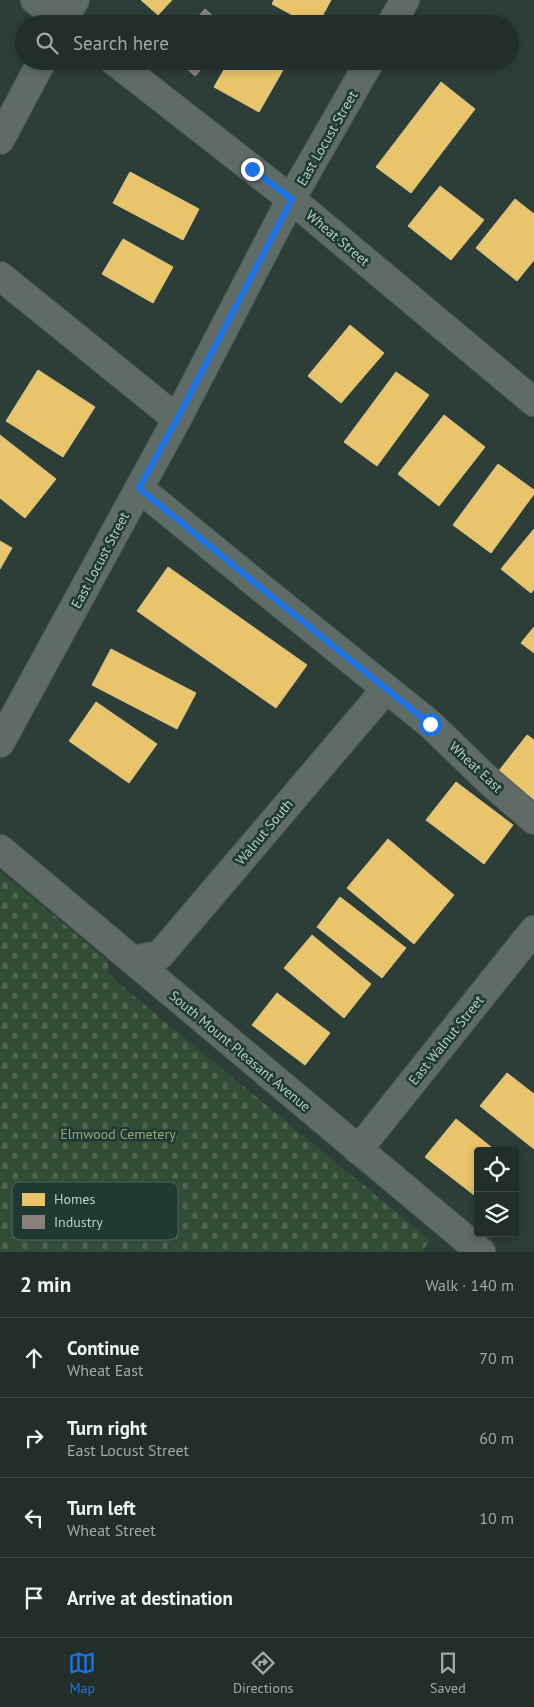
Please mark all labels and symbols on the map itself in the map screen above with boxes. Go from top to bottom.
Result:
street label: East Locust Street [293,87,362,189]
route end [241,158,264,181]
street label: Wheat Street [303,206,374,270]
street label: East Locust Street [67,508,133,611]
route start [419,713,442,736]
street label: Wheat East [445,738,507,797]
street label: Walnut South [231,795,297,869]
street label: South Mount Pleasant Avenue [166,987,314,1115]
street label: East Walnut Street [404,991,488,1088]
park label: Elmwood Cemetery [60,1125,176,1143]
legend [12,1182,178,1240]
text: Homes [54,1190,95,1208]
text: Industry [54,1213,103,1231]

